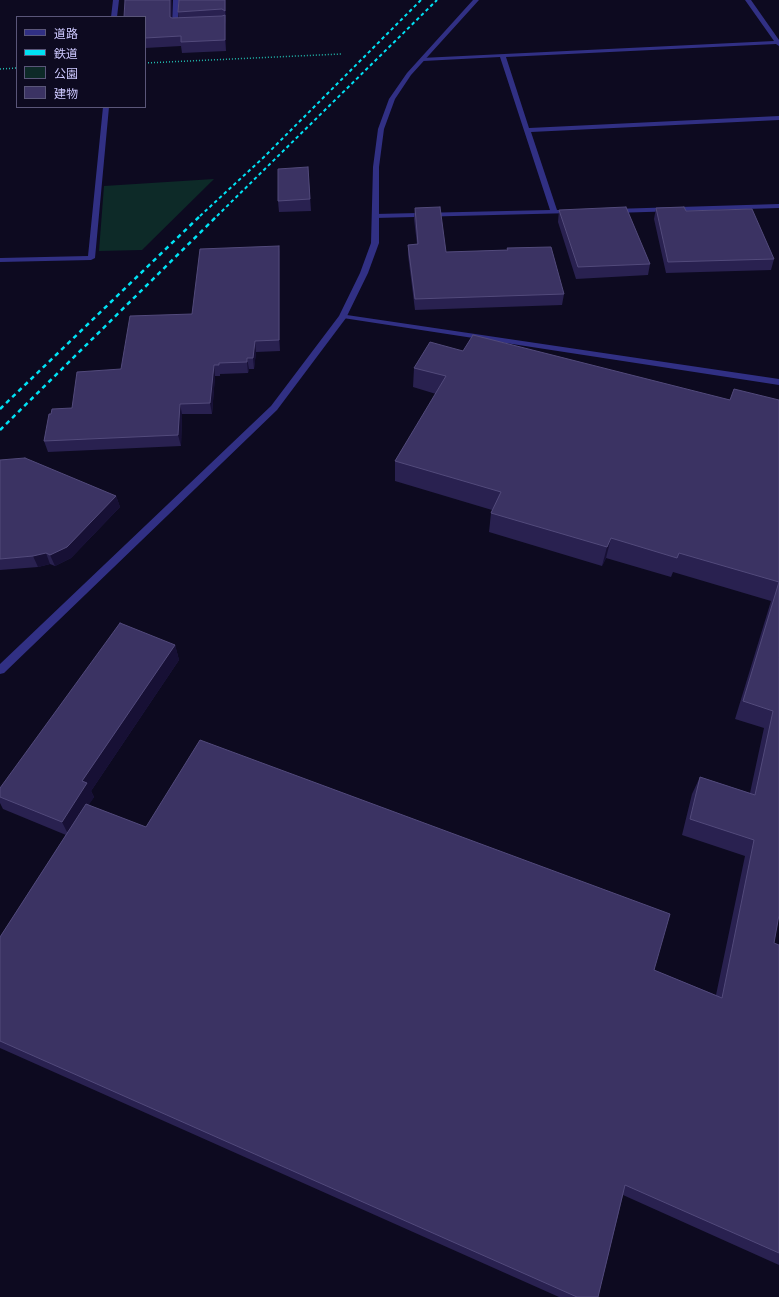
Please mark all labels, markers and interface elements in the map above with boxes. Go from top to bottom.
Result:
legend [16,16,146,108]
text: 道路 [54,26,78,41]
text: 鉄道 [54,46,78,61]
text: 公園 [54,66,78,81]
text: 建物 [54,86,78,101]

